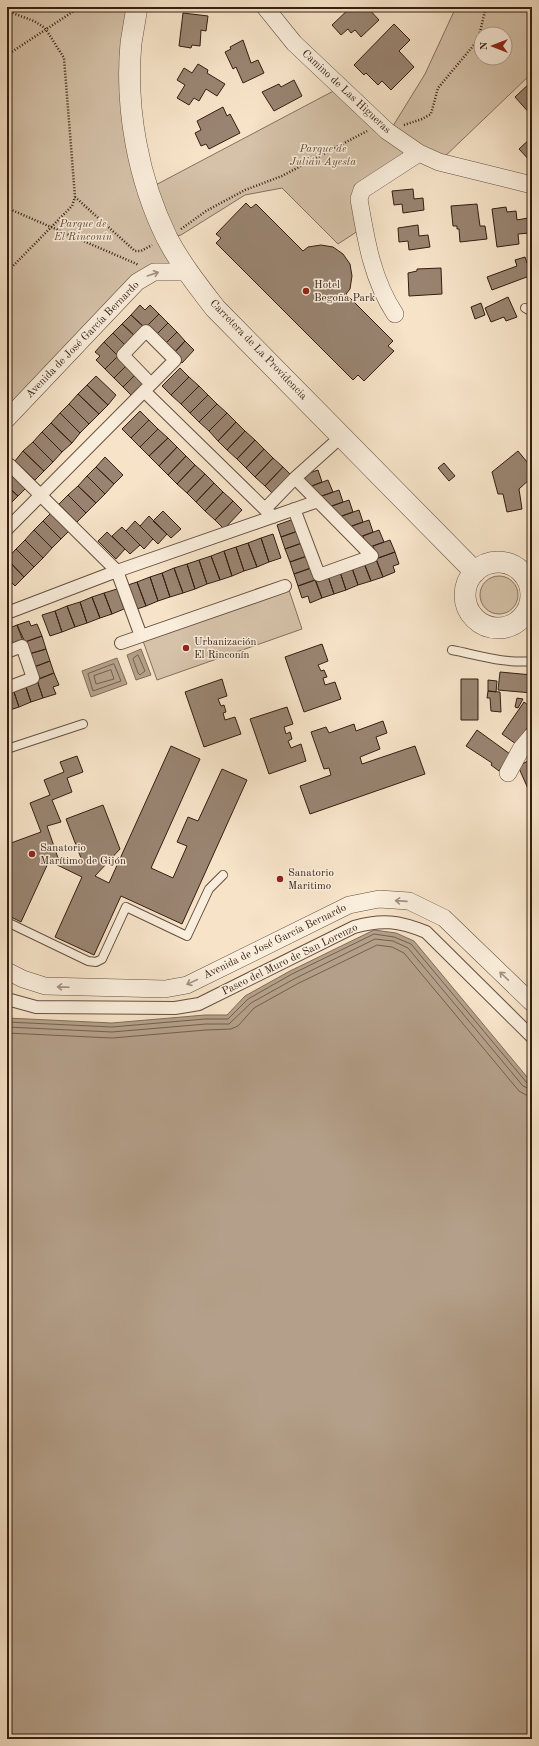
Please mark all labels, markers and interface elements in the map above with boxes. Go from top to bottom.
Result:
north arrow [473,26,513,66]
text: N [479,41,490,50]
street label: Camino de Las Higueras [300,48,393,136]
park label: Parque de Julián Ayesta [290,144,356,168]
park label: Parque de El Rinconín [53,219,113,243]
one-way arrow [147,270,159,278]
street label: Avenida de José García Bernardo [24,279,142,401]
place label: Hotel Begoña Park [314,280,375,304]
marker: Hotel Begoña Park [301,286,311,296]
street label: Carretera de La Providencia [207,298,309,403]
place label: Urbanización El Rinconín [194,637,257,661]
marker: Urbanización El Rinconín [181,643,191,653]
place label: Sanatorio Marítimo de Gijón [40,843,126,867]
marker: Sanatorio Marítimo de Gijón [27,849,37,859]
place label: Sanatorio Maritimo [288,868,334,892]
marker: Sanatorio Maritimo [275,874,285,884]
one-way arrow [395,897,408,904]
street label: Avenida de José García Bernardo [202,902,348,982]
street label: Paseo del Muro de San Lorenzo [220,922,360,998]
one-way arrow [499,971,509,981]
one-way arrow [186,979,198,986]
one-way arrow [57,983,70,990]

